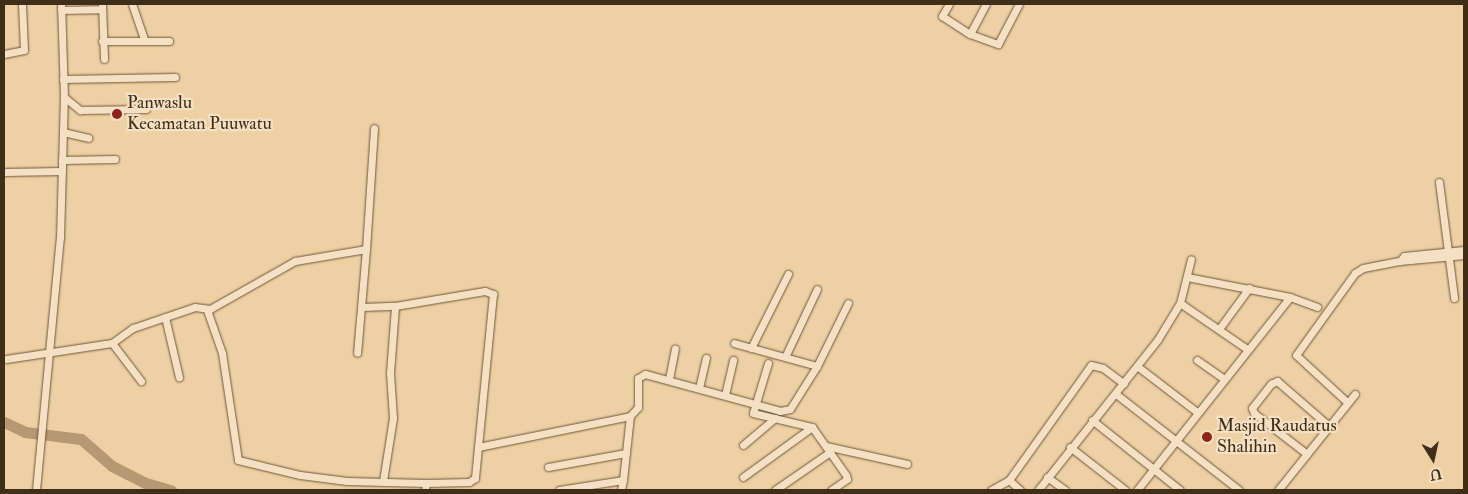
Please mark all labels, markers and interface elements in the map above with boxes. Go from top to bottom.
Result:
place label: Panwaslu Kecamatan Puuwatu [127,93,272,136]
marker: Panwaslu Kecamatan Puuwatu [111,108,123,120]
place label: Masjid Raudatus Shalihin [1217,416,1337,458]
marker: Masjid Raudatus Shalihin [1201,431,1213,443]
north arrow [1408,434,1458,484]
text: U [1428,465,1443,484]

